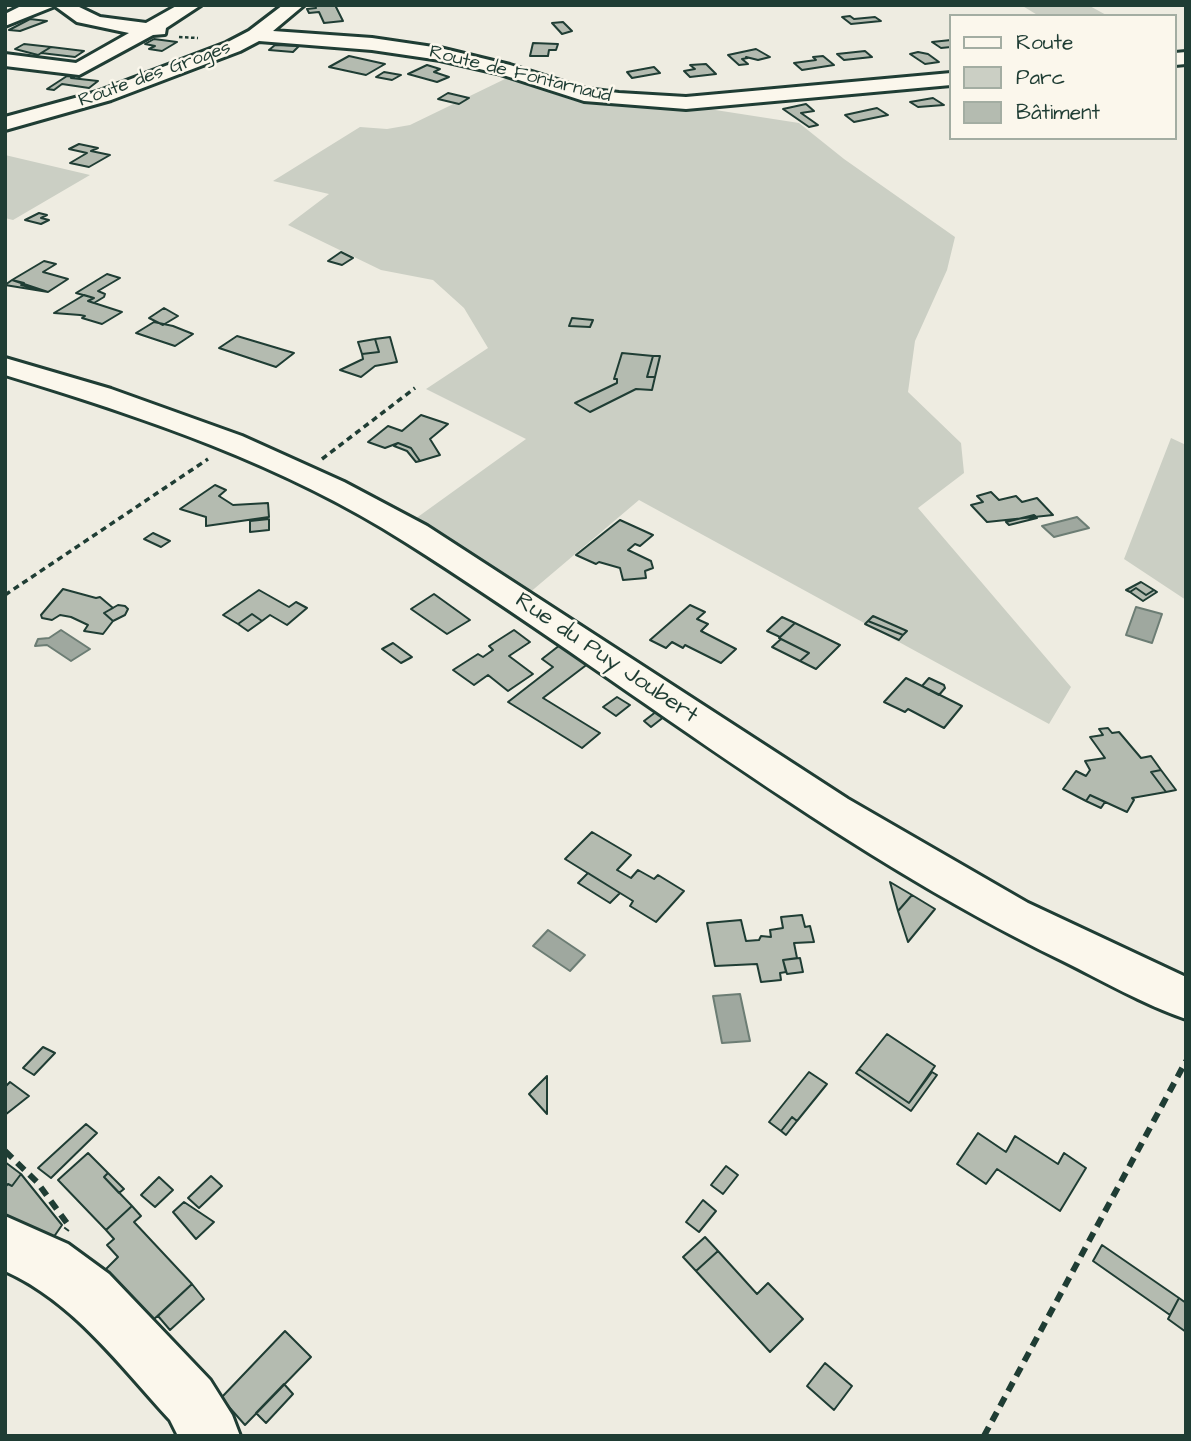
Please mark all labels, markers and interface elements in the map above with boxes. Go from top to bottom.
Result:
legend [950,14,1177,140]
text: Route [1016,28,1073,57]
street label: Route des Groges [76,37,234,113]
street label: Route de Fontarnaud [427,41,613,109]
text: Parc [1016,63,1065,92]
text: Bâtiment [1016,98,1100,127]
street label: Rue du Puy Joubert [509,588,703,730]

